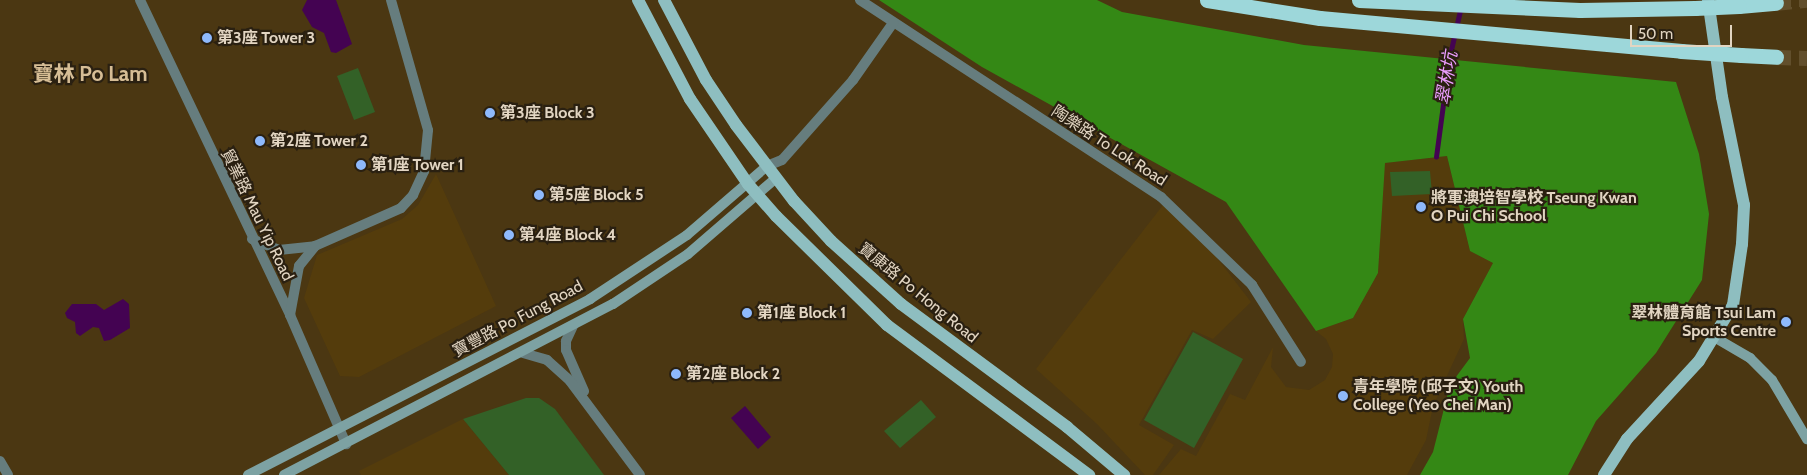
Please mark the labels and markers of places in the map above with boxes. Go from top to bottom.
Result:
place label: 第3座 Tower 3 [217,28,315,48]
marker: 第3座 Tower 3 [201,32,213,44]
place label: 第3座 Block 3 [500,103,595,123]
marker: 第3座 Block 3 [484,107,496,119]
place label: 第2座 Tower 2 [270,131,368,151]
marker: 第2座 Tower 2 [254,135,266,147]
place label: 第1座 Tower 1 [371,155,464,175]
marker: 第1座 Tower 1 [355,159,367,171]
place label: 第5座 Block 5 [549,185,644,205]
place label: 將軍澳培智學校 Tseung Kwan O Pui Chi School [1431,188,1637,226]
marker: 第5座 Block 5 [533,189,545,201]
marker: 將軍澳培智學校 Tseung Kwan O Pui Chi School [1415,201,1427,213]
place label: 第4座 Block 4 [519,225,616,245]
marker: 第4座 Block 4 [503,229,515,241]
place label: 第1座 Block 1 [757,303,846,323]
place label: 翠林體育館 Tsui Lam Sports Centre [1631,303,1776,341]
marker: 第1座 Block 1 [741,307,753,319]
marker: 翠林體育館 Tsui Lam Sports Centre [1780,316,1792,328]
place label: 第2座 Block 2 [686,364,780,384]
marker: 第2座 Block 2 [670,368,682,380]
place label: 青年學院 (邱子文) Youth College (Yeo Chei Man) [1353,377,1523,415]
marker: 青年學院 (邱子文) Youth College (Yeo Chei Man) [1337,390,1349,402]

